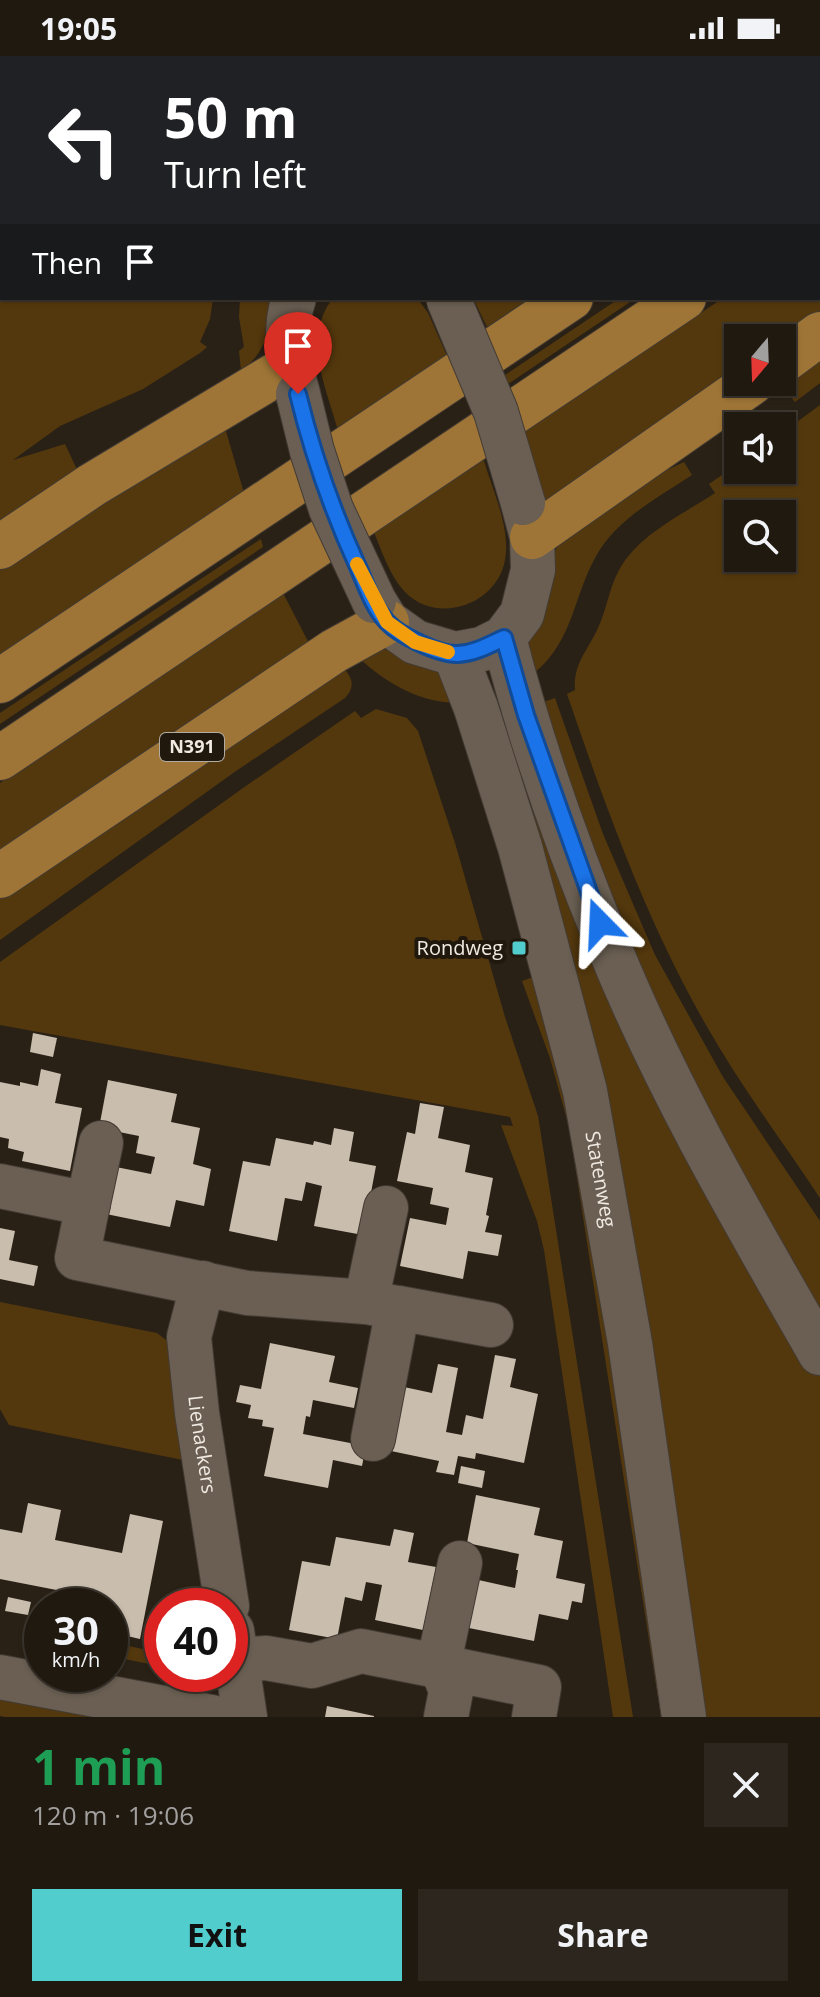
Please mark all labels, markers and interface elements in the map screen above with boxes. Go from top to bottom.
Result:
text: 19:05 [40,8,117,49]
text: 50 m [164,78,298,154]
icon: left [32,88,136,192]
text: Turn left [164,150,306,199]
icon: arrive [118,240,162,284]
text: Then [32,242,102,283]
pin [264,312,332,394]
icon: arrive [276,324,320,368]
north arrow [724,324,796,396]
map controls [724,324,796,572]
button: sound [724,412,796,484]
button: search [724,500,796,572]
road number: N391 [160,733,224,761]
position arrow [558,881,642,965]
place label: Rondweg [417,934,503,961]
marker: Rondweg [510,939,528,957]
street label: Statenweg [579,1129,623,1230]
street label: Lienackers [182,1394,223,1495]
speed limit sign: 40 [144,1588,248,1692]
text: 30 [53,1602,99,1657]
text: km/h [52,1646,100,1673]
text: 1 min [32,1734,165,1799]
button: close [704,1743,788,1827]
text: 120 m · 19:06 [32,1797,194,1833]
button: Exit [32,1889,402,1981]
button: Share [418,1889,788,1981]

